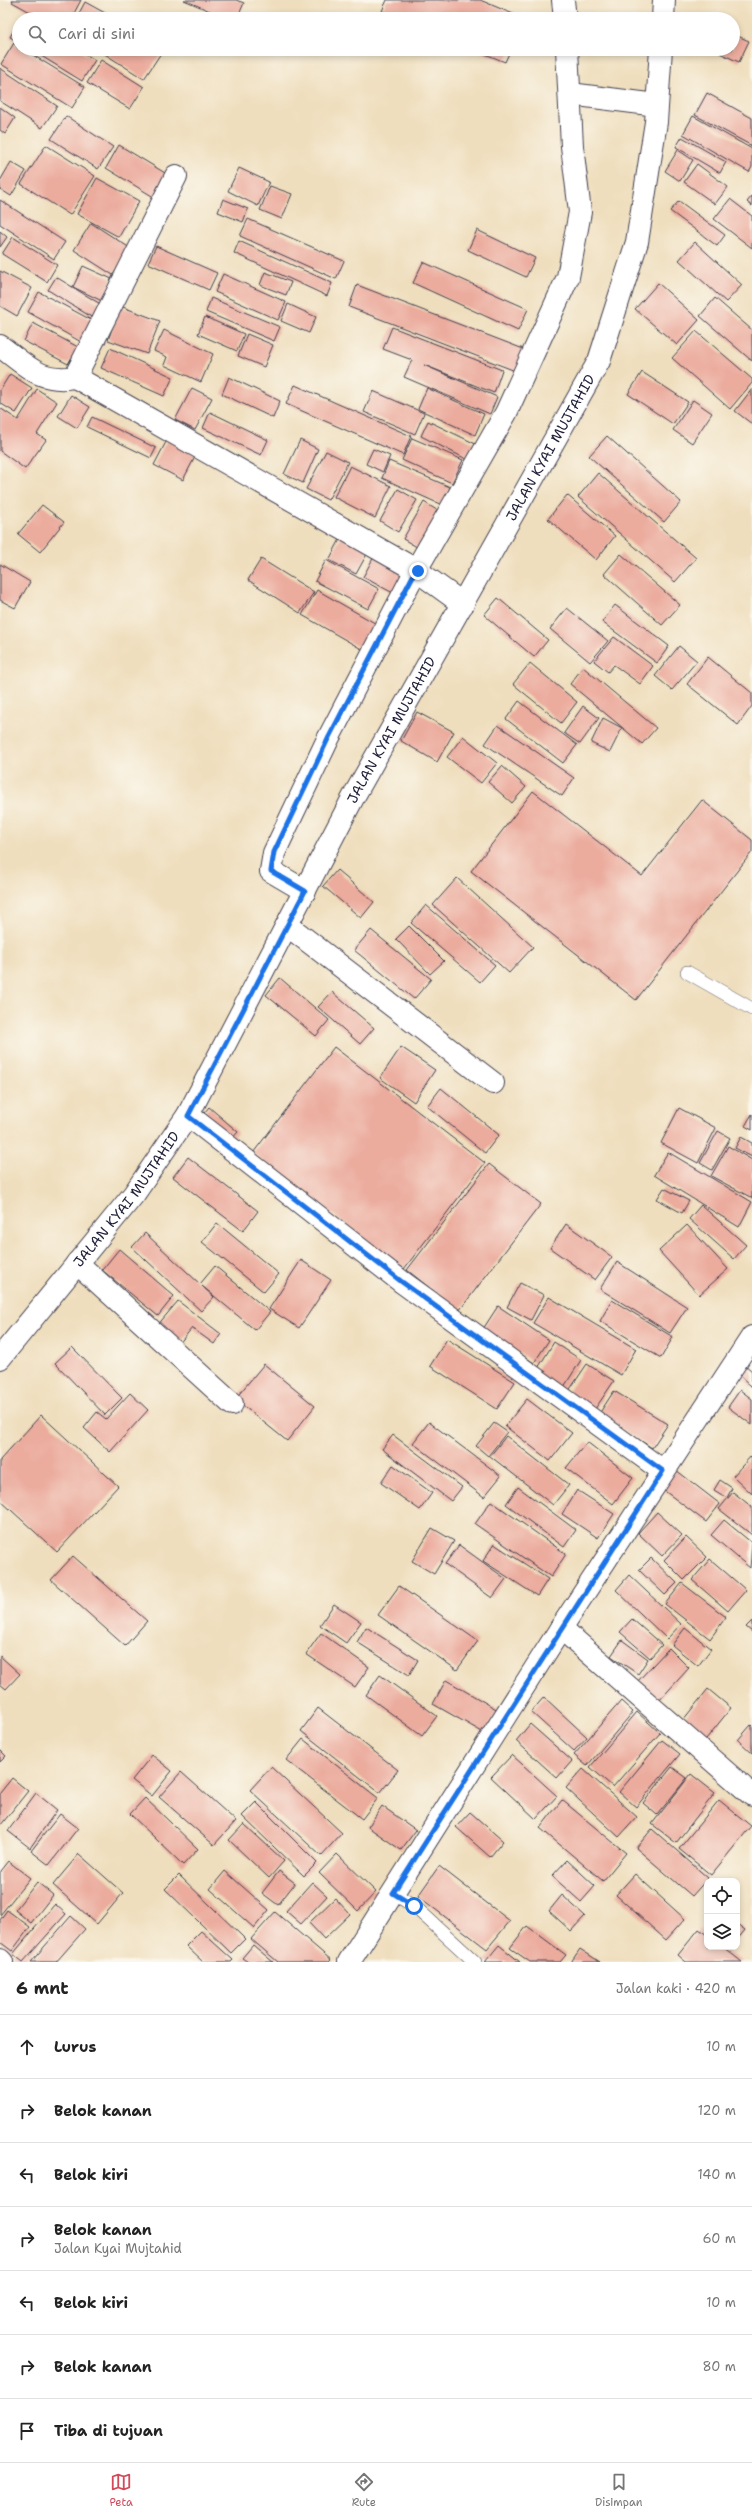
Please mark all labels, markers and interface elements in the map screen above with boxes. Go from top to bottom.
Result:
search box [12,12,740,56]
icon: search [26,23,48,45]
text: Cari di sini [58,24,135,44]
street label: JALAN KYAI MUJTAHID [502,371,599,524]
route end [409,562,427,580]
street label: JALAN KYAI MUJTAHID [343,653,440,806]
street label: JALAN KYAI MUJTAHID [69,1128,183,1271]
map controls [704,1878,740,1950]
button: locate [704,1878,740,1914]
route start [405,1897,423,1915]
button: layers [704,1914,740,1950]
text: 6 mnt [16,1977,69,1999]
text: Jalan kaki · 420 m [616,1980,736,1997]
icon: ahead [16,2036,38,2058]
text: Lurus [54,2037,96,2057]
text: 10 m [706,2038,736,2055]
icon: right [16,2100,38,2122]
text: Belok kanan [54,2101,152,2121]
text: 120 m [698,2102,736,2119]
icon: left [16,2164,38,2186]
text: Belok kiri [54,2165,128,2185]
text: 140 m [697,2166,736,2183]
text: Belok kanan [54,2220,152,2240]
icon: right [16,2228,38,2250]
text: 60 m [703,2230,736,2247]
text: Jalan Kyai Mujtahid [54,2240,182,2257]
icon: left [16,2292,38,2314]
text: Belok kiri [54,2293,128,2313]
text: 10 m [706,2294,736,2311]
icon: right [16,2356,38,2378]
text: Belok kanan [54,2357,152,2377]
text: 80 m [702,2358,736,2375]
icon: arrive [16,2420,38,2442]
text: Tiba di tujuan [54,2421,163,2441]
tab: Peta [109,2471,133,2510]
tab: Rute [352,2471,376,2510]
tab: Disimpan [595,2471,643,2510]

